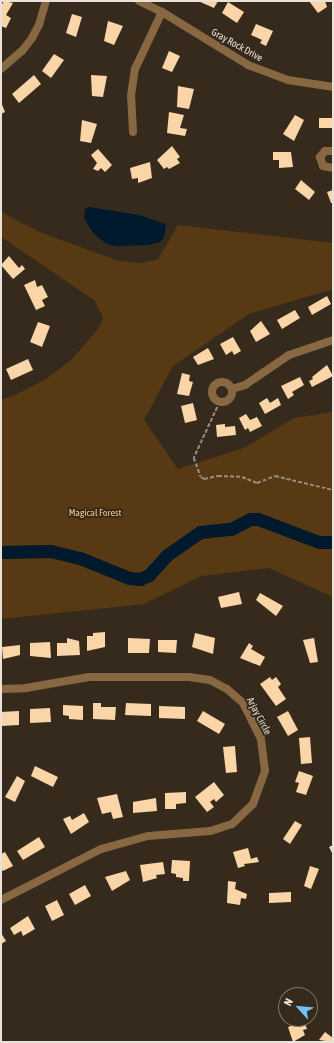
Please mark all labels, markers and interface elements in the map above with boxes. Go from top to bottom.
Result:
street label: Gray Rock Drive [209,26,265,64]
park label: Magical Forest [69,507,121,519]
street label: Arjay Circle [244,695,274,737]
north arrow [278,987,318,1027]
text: N [281,996,295,1008]

